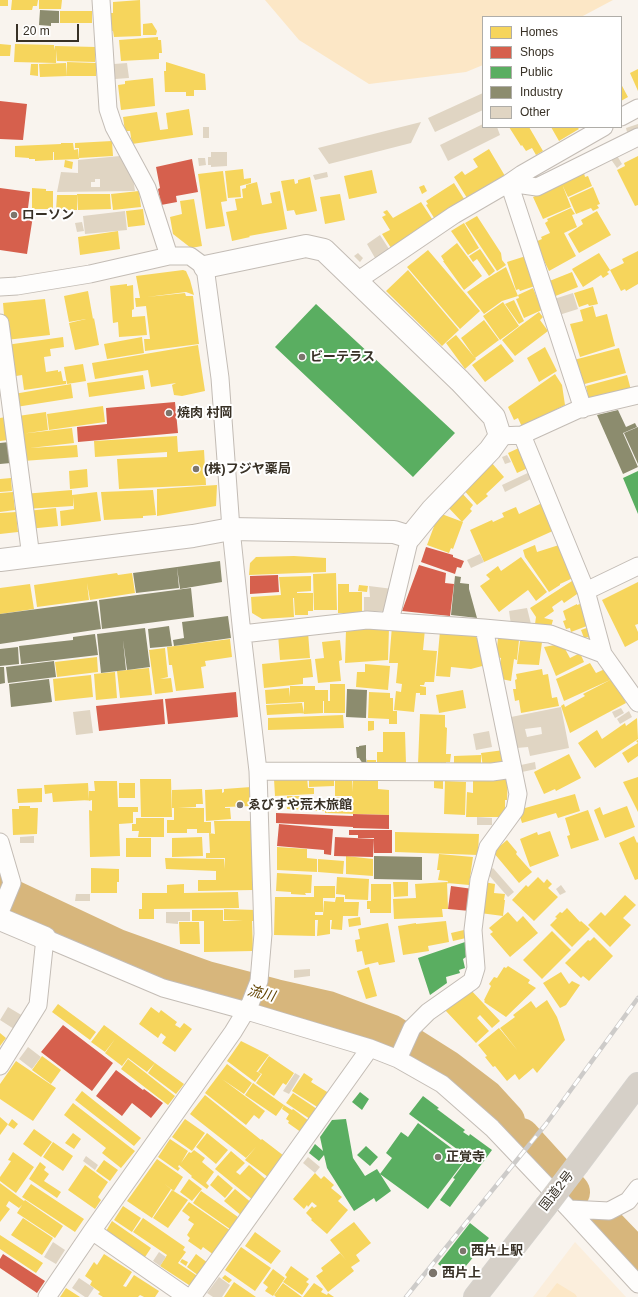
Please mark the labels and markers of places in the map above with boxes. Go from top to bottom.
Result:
place label: ローソン [22,207,74,223]
marker: ローソン [9,210,19,220]
place label: ビーテラス [310,349,375,365]
marker: ビーテラス [297,352,307,362]
place label: 焼肉 村岡 [177,405,233,421]
marker: 焼肉 村岡 [164,408,174,418]
place label: (株)フジヤ薬局 [204,461,291,477]
marker: (株)フジヤ薬局 [191,464,201,474]
place label: ゑびすや荒木旅館 [248,797,352,813]
marker: ゑびすや荒木旅館 [235,800,245,810]
place label: 正覚寺 [446,1149,485,1165]
marker: 正覚寺 [433,1152,443,1162]
place label: 西片上駅 [471,1243,523,1259]
marker: 西片上駅 [458,1246,468,1256]
place label: 西片上 [442,1265,481,1281]
marker: 西片上 [427,1267,439,1279]

